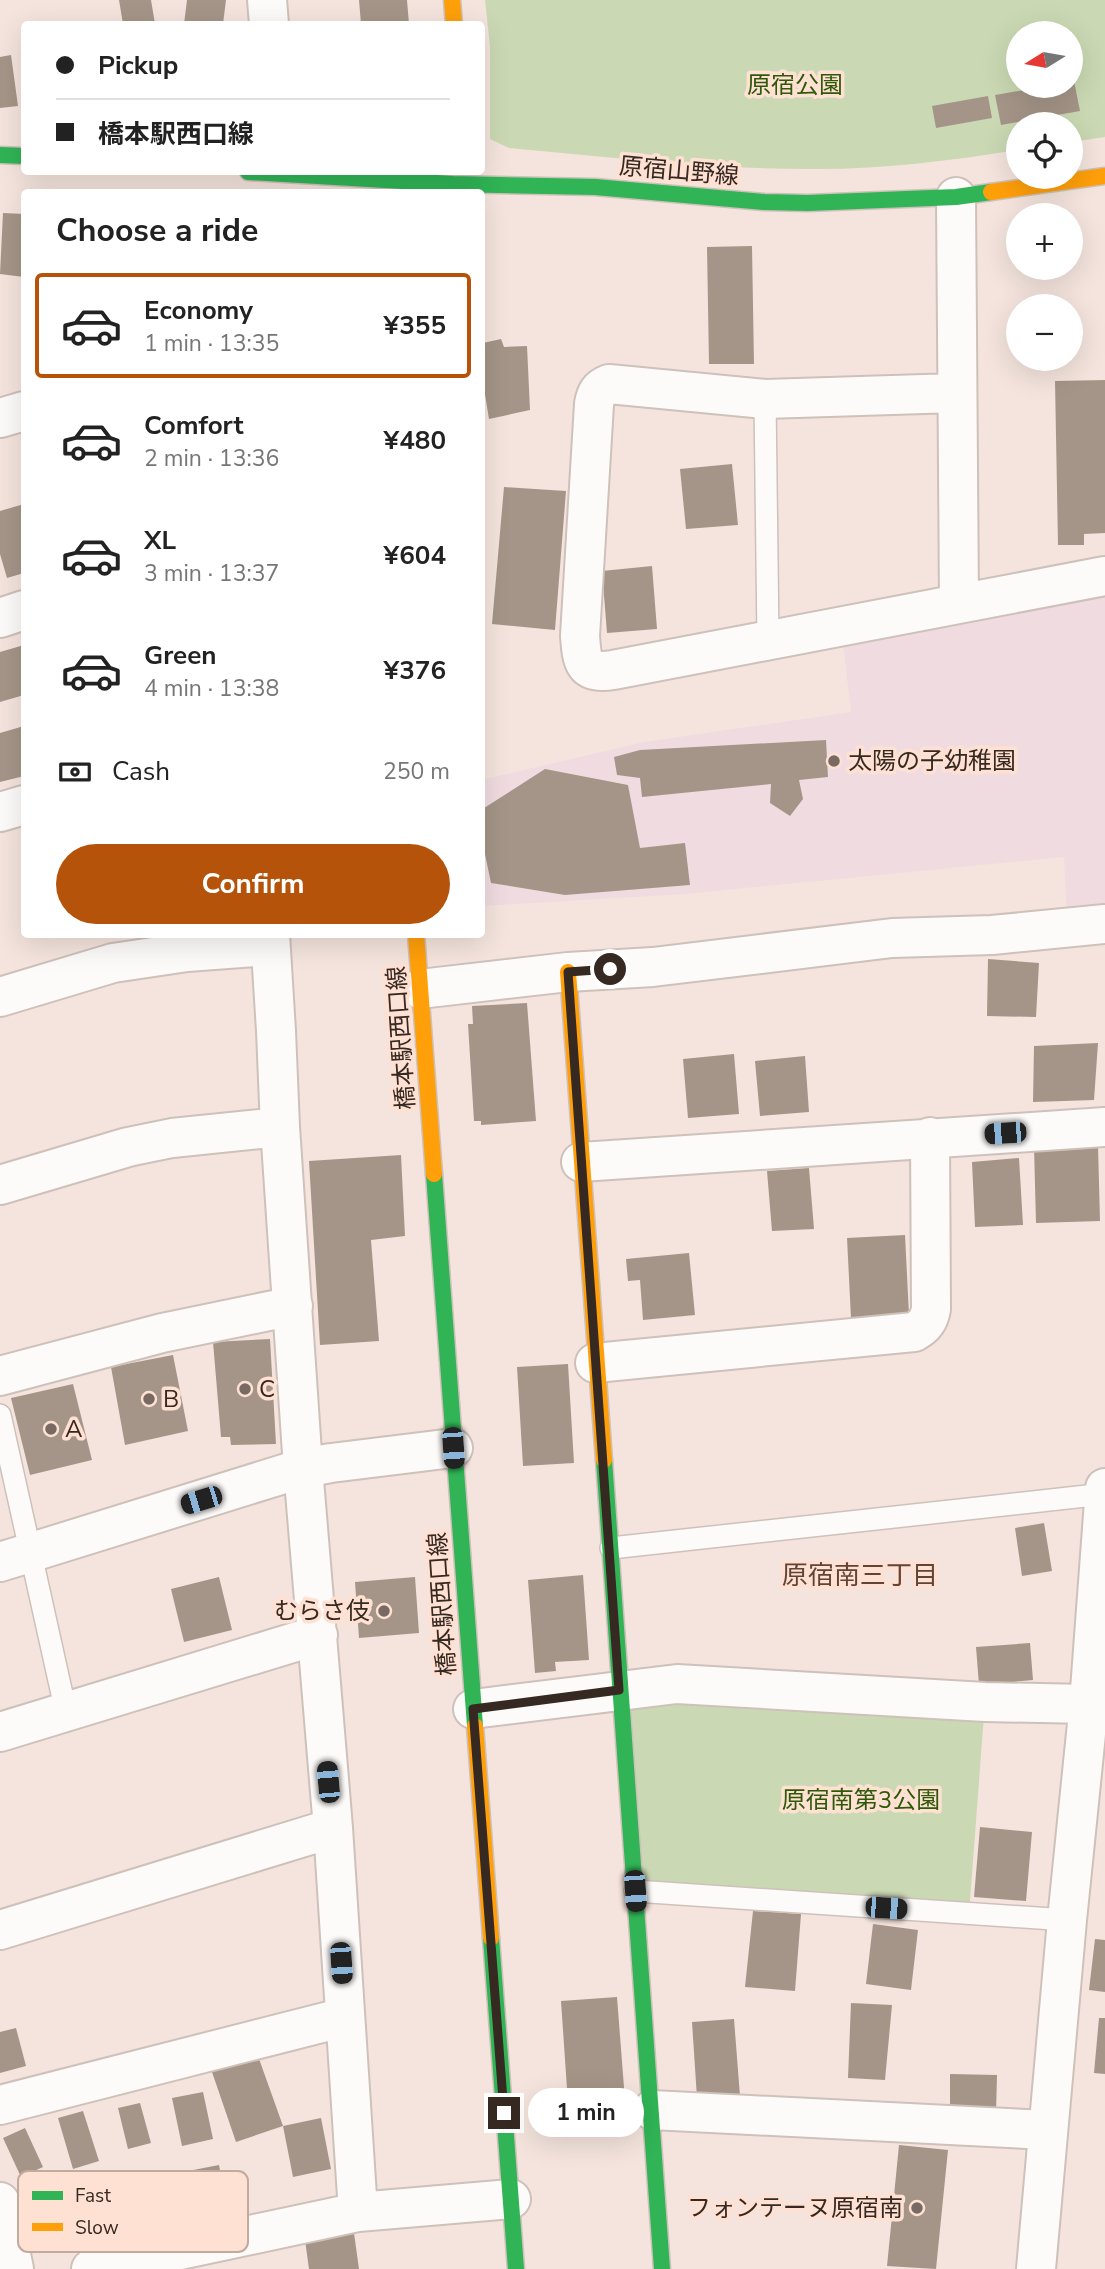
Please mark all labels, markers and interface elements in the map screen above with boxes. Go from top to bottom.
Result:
north arrow [1006,21,1083,98]
map controls [1006,21,1083,371]
text: Pickup [98,48,178,83]
park label: 原宿公園 [747,69,843,101]
button: locate [1006,112,1083,189]
text: 橋本駅西口線 [98,117,254,152]
street label: 原宿山野線 [618,150,740,192]
button: + [1006,203,1083,280]
text: Choose a ride [56,209,258,252]
text: Economy [144,293,253,328]
icon: car [60,294,123,357]
button: − [1006,294,1083,371]
text: ¥355 [384,308,446,343]
text: 1 min · 13:35 [144,328,279,359]
text: Comfort [144,408,244,443]
icon: car [60,409,123,472]
text: ¥480 [384,423,446,458]
text: 2 min · 13:36 [144,443,279,474]
text: XL [144,523,176,558]
icon: car [60,524,123,587]
text: ¥604 [384,538,446,573]
text: 3 min · 13:37 [144,558,279,589]
text: Green [144,638,217,673]
icon: car [60,639,123,702]
text: ¥376 [384,653,446,688]
text: 4 min · 13:38 [144,673,279,704]
place label: 太陽の子幼稚園 [848,745,1016,777]
icon: cash [56,753,94,791]
marker: 太陽の子幼稚園 [826,753,842,769]
text: Cash [112,754,170,789]
text: 250 m [383,756,450,787]
button: Confirm [56,844,450,924]
route start [594,953,626,985]
street label: 橋本駅西口線 [380,965,422,1111]
car [984,1121,1027,1145]
place label: C [259,1373,275,1405]
marker: C [237,1381,253,1397]
place label: B [163,1383,179,1415]
marker: B [141,1391,157,1407]
place label: A [65,1413,83,1445]
marker: A [43,1421,59,1437]
car [442,1426,465,1470]
car [178,1484,225,1516]
street label: 橋本駅西口線 [421,1531,463,1677]
district label: 原宿南三丁目 [782,1558,938,1593]
place label: むらさ伎 [274,1595,370,1627]
marker: むらさ伎 [376,1603,392,1619]
car [316,1760,341,1804]
park label: 原宿南第3公園 [782,1784,940,1816]
car [624,1869,647,1913]
car [865,1896,908,1920]
car [330,1941,353,1985]
callout: 1 min [528,2088,644,2138]
route end [488,2097,520,2129]
text: 1 min [556,2097,616,2128]
legend [18,2171,248,2252]
text: Fast [75,2183,111,2209]
place label: フォンテーヌ原宿南 [687,2192,903,2224]
marker: フォンテーヌ原宿南 [909,2200,925,2216]
text: Slow [75,2215,119,2241]

